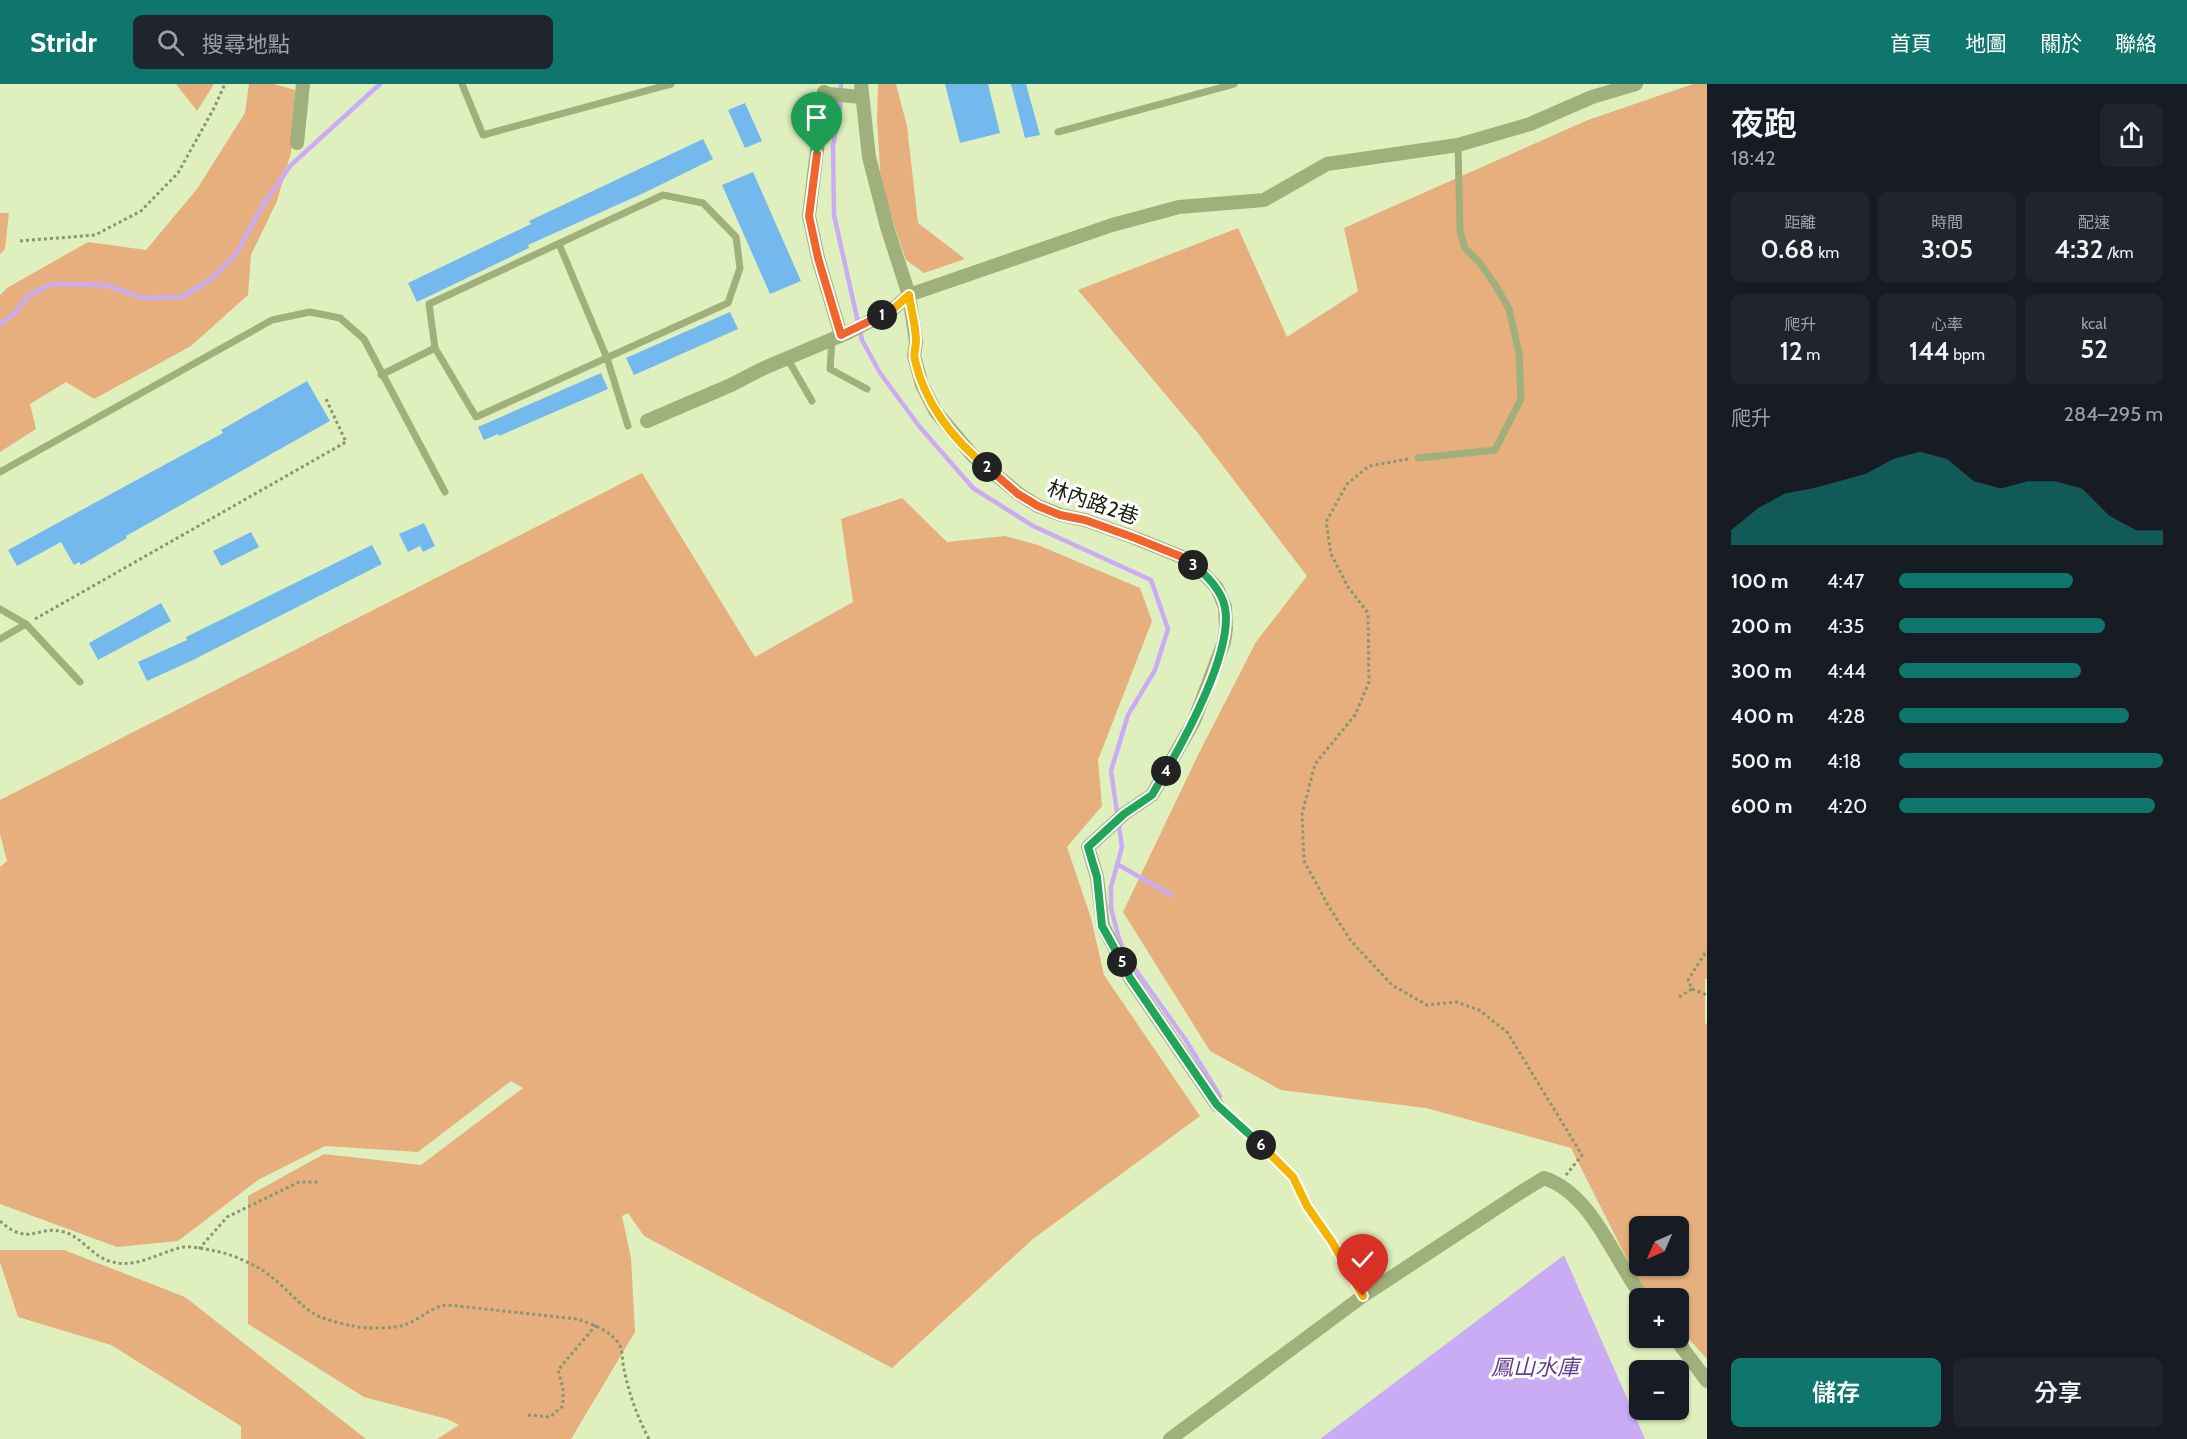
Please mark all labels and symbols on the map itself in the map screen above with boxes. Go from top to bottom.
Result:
pin [791,92,842,154]
pin: 1 [867,300,897,330]
pin: 2 [972,452,1002,482]
street label: 林內路2巷 [1044,475,1142,529]
pin: 3 [1178,550,1208,580]
pin: 4 [1151,756,1181,786]
pin: 5 [1107,947,1137,977]
pin: 6 [1246,1130,1276,1160]
north arrow [1629,1216,1689,1276]
pin [1337,1234,1388,1296]
water label: 鳳山水庫 [1491,1354,1582,1381]

